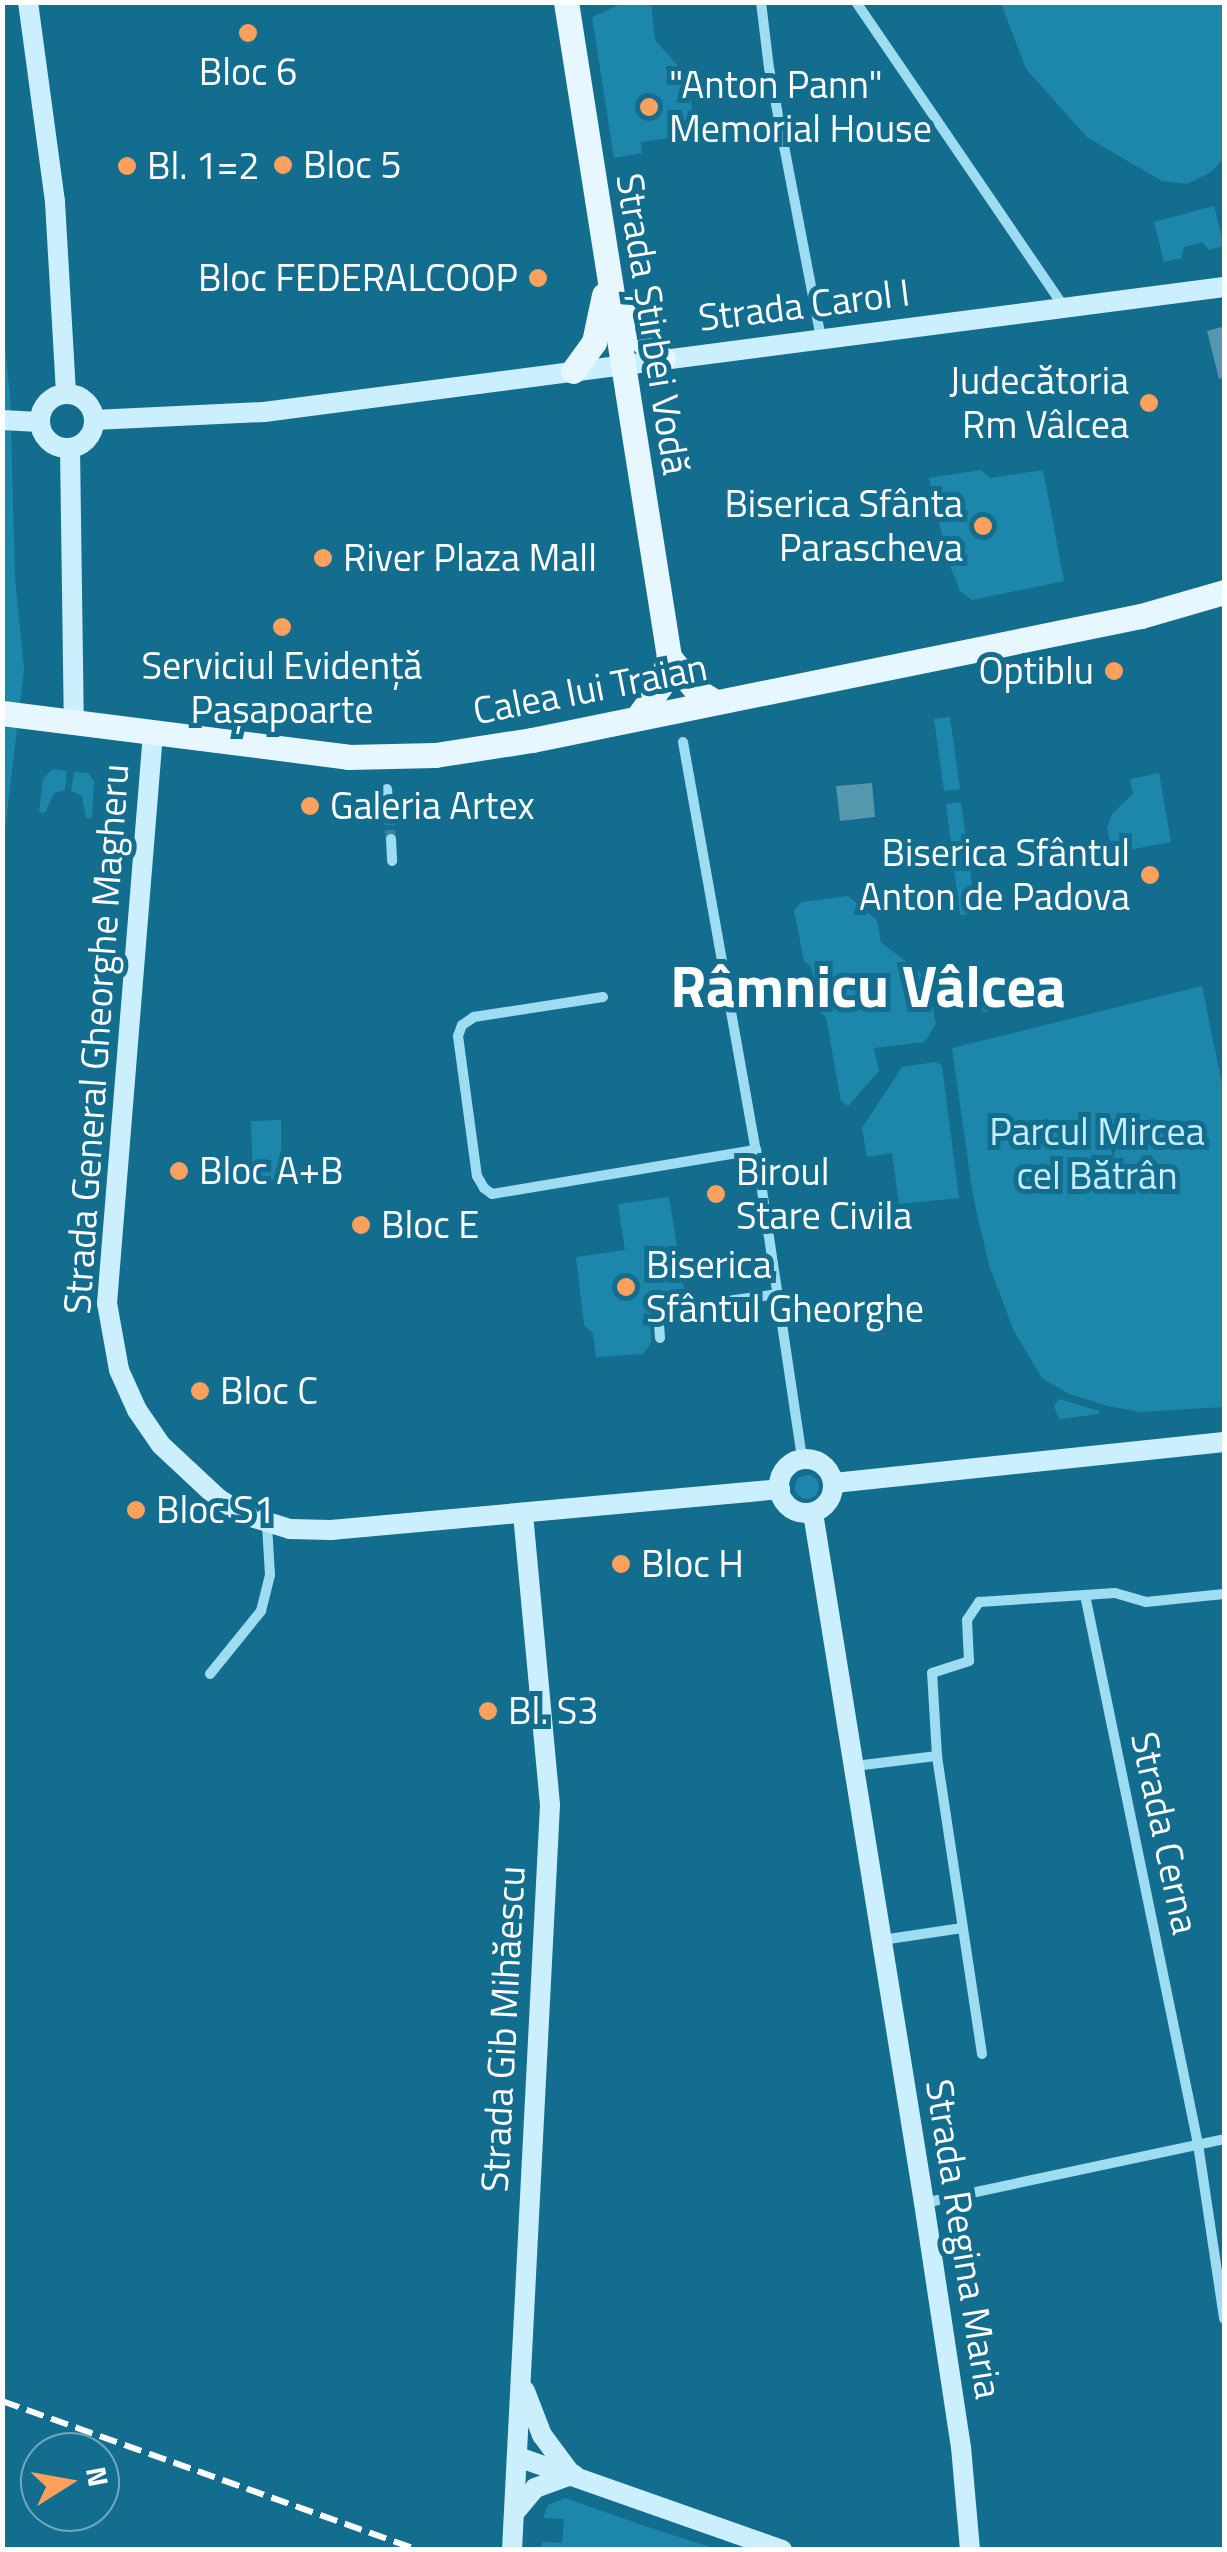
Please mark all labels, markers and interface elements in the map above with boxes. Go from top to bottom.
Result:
marker: Bloc 6 [237,22,259,44]
place label: Bloc 6 [199,49,297,95]
place label: "Anton Pann" Memorial House [669,62,932,152]
marker: "Anton Pann" Memorial House [638,96,660,118]
place label: Bloc 5 [303,142,401,188]
place label: Bl. 1=2 [147,143,260,189]
marker: Bloc 5 [272,154,294,176]
marker: Bl. 1=2 [116,155,138,177]
street label: Strada Știrbei Vodă [607,170,699,478]
place label: Bloc FEDERALCOOP [198,255,518,301]
marker: Bloc FEDERALCOOP [527,267,549,289]
street label: Strada Carol I [696,269,912,341]
place label: Judecătoria Rm Vâlcea [949,358,1129,448]
marker: Judecătoria Rm Vâlcea [1138,392,1160,414]
place label: Biserica Sfânta Parascheva [724,481,963,570]
marker: Biserica Sfânta Parascheva [972,515,994,537]
place label: River Plaza Mall [343,535,597,581]
marker: River Plaza Mall [312,547,334,569]
marker: Serviciul Evidență Pașapoarte [271,616,293,638]
place label: Serviciul Evidență Pașapoarte [142,643,422,732]
street label: Calea lui Traian [469,644,711,734]
place label: Optiblu [978,648,1094,694]
marker: Optiblu [1103,660,1125,682]
street label: Strada General Gheorghe Magheru [54,762,138,1316]
place label: Galeria Artex [330,783,535,829]
marker: Galeria Artex [299,795,321,817]
place label: Biserica Sfântul Anton de Padova [859,830,1130,919]
marker: Biserica Sfântul Anton de Padova [1139,864,1161,886]
district label: Râmnicu Vâlcea [670,951,1066,1021]
park label: Parcul Mircea cel Bătrân [989,1109,1205,1198]
place label: Bloc A+B [199,1148,344,1194]
place label: Biroul Stare Civila [736,1149,912,1238]
marker: Bloc A+B [168,1160,190,1182]
marker: Biroul Stare Civila [705,1183,727,1205]
place label: Bloc E [381,1202,479,1248]
marker: Bloc E [350,1214,372,1236]
place label: Biserica Sfântul Gheorghe [646,1242,924,1332]
marker: Biserica Sfântul Gheorghe [615,1276,637,1298]
place label: Bloc C [220,1368,318,1414]
marker: Bloc C [189,1380,211,1402]
place label: Bloc S1 [156,1487,275,1533]
marker: Bloc S1 [125,1499,147,1521]
place label: Bloc H [641,1541,744,1587]
marker: Bloc H [610,1553,632,1575]
place label: Bl. S3 [508,1688,599,1734]
marker: Bl. S3 [477,1700,499,1722]
street label: Strada Cerna [1121,1728,1209,1938]
street label: Strada Gib Mihăescu [472,1865,534,2193]
street label: Strada Regina Maria [916,2076,1012,2402]
north arrow [20,2432,120,2532]
text: N [75,2463,121,2490]

